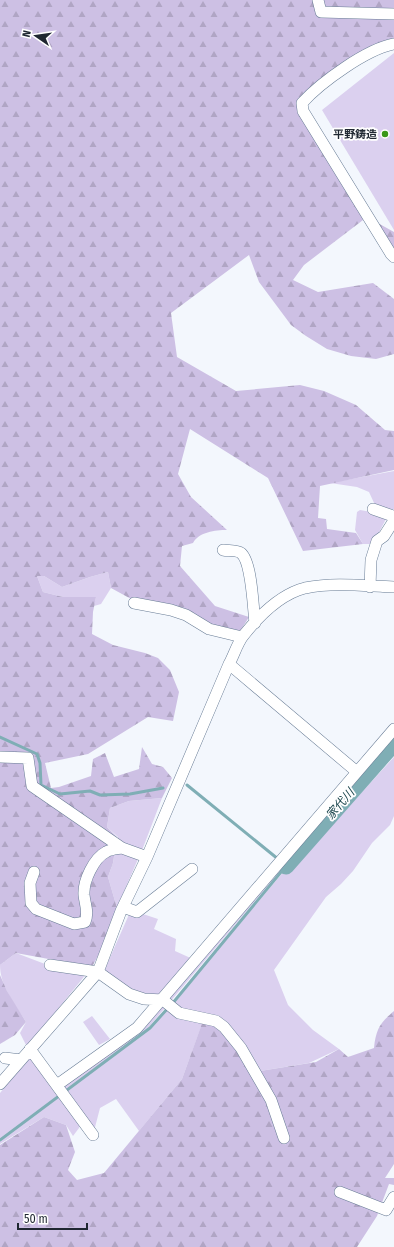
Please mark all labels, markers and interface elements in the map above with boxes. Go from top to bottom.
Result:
north arrow [16,16,56,56]
text: N [20,29,34,39]
place label: 平野鋳造 [333,128,377,141]
marker: 平野鋳造 [380,129,390,139]
water label: 家代川 [323,784,358,822]
scale bar [18,1205,87,1231]
text: 50 m [24,1212,48,1226]

